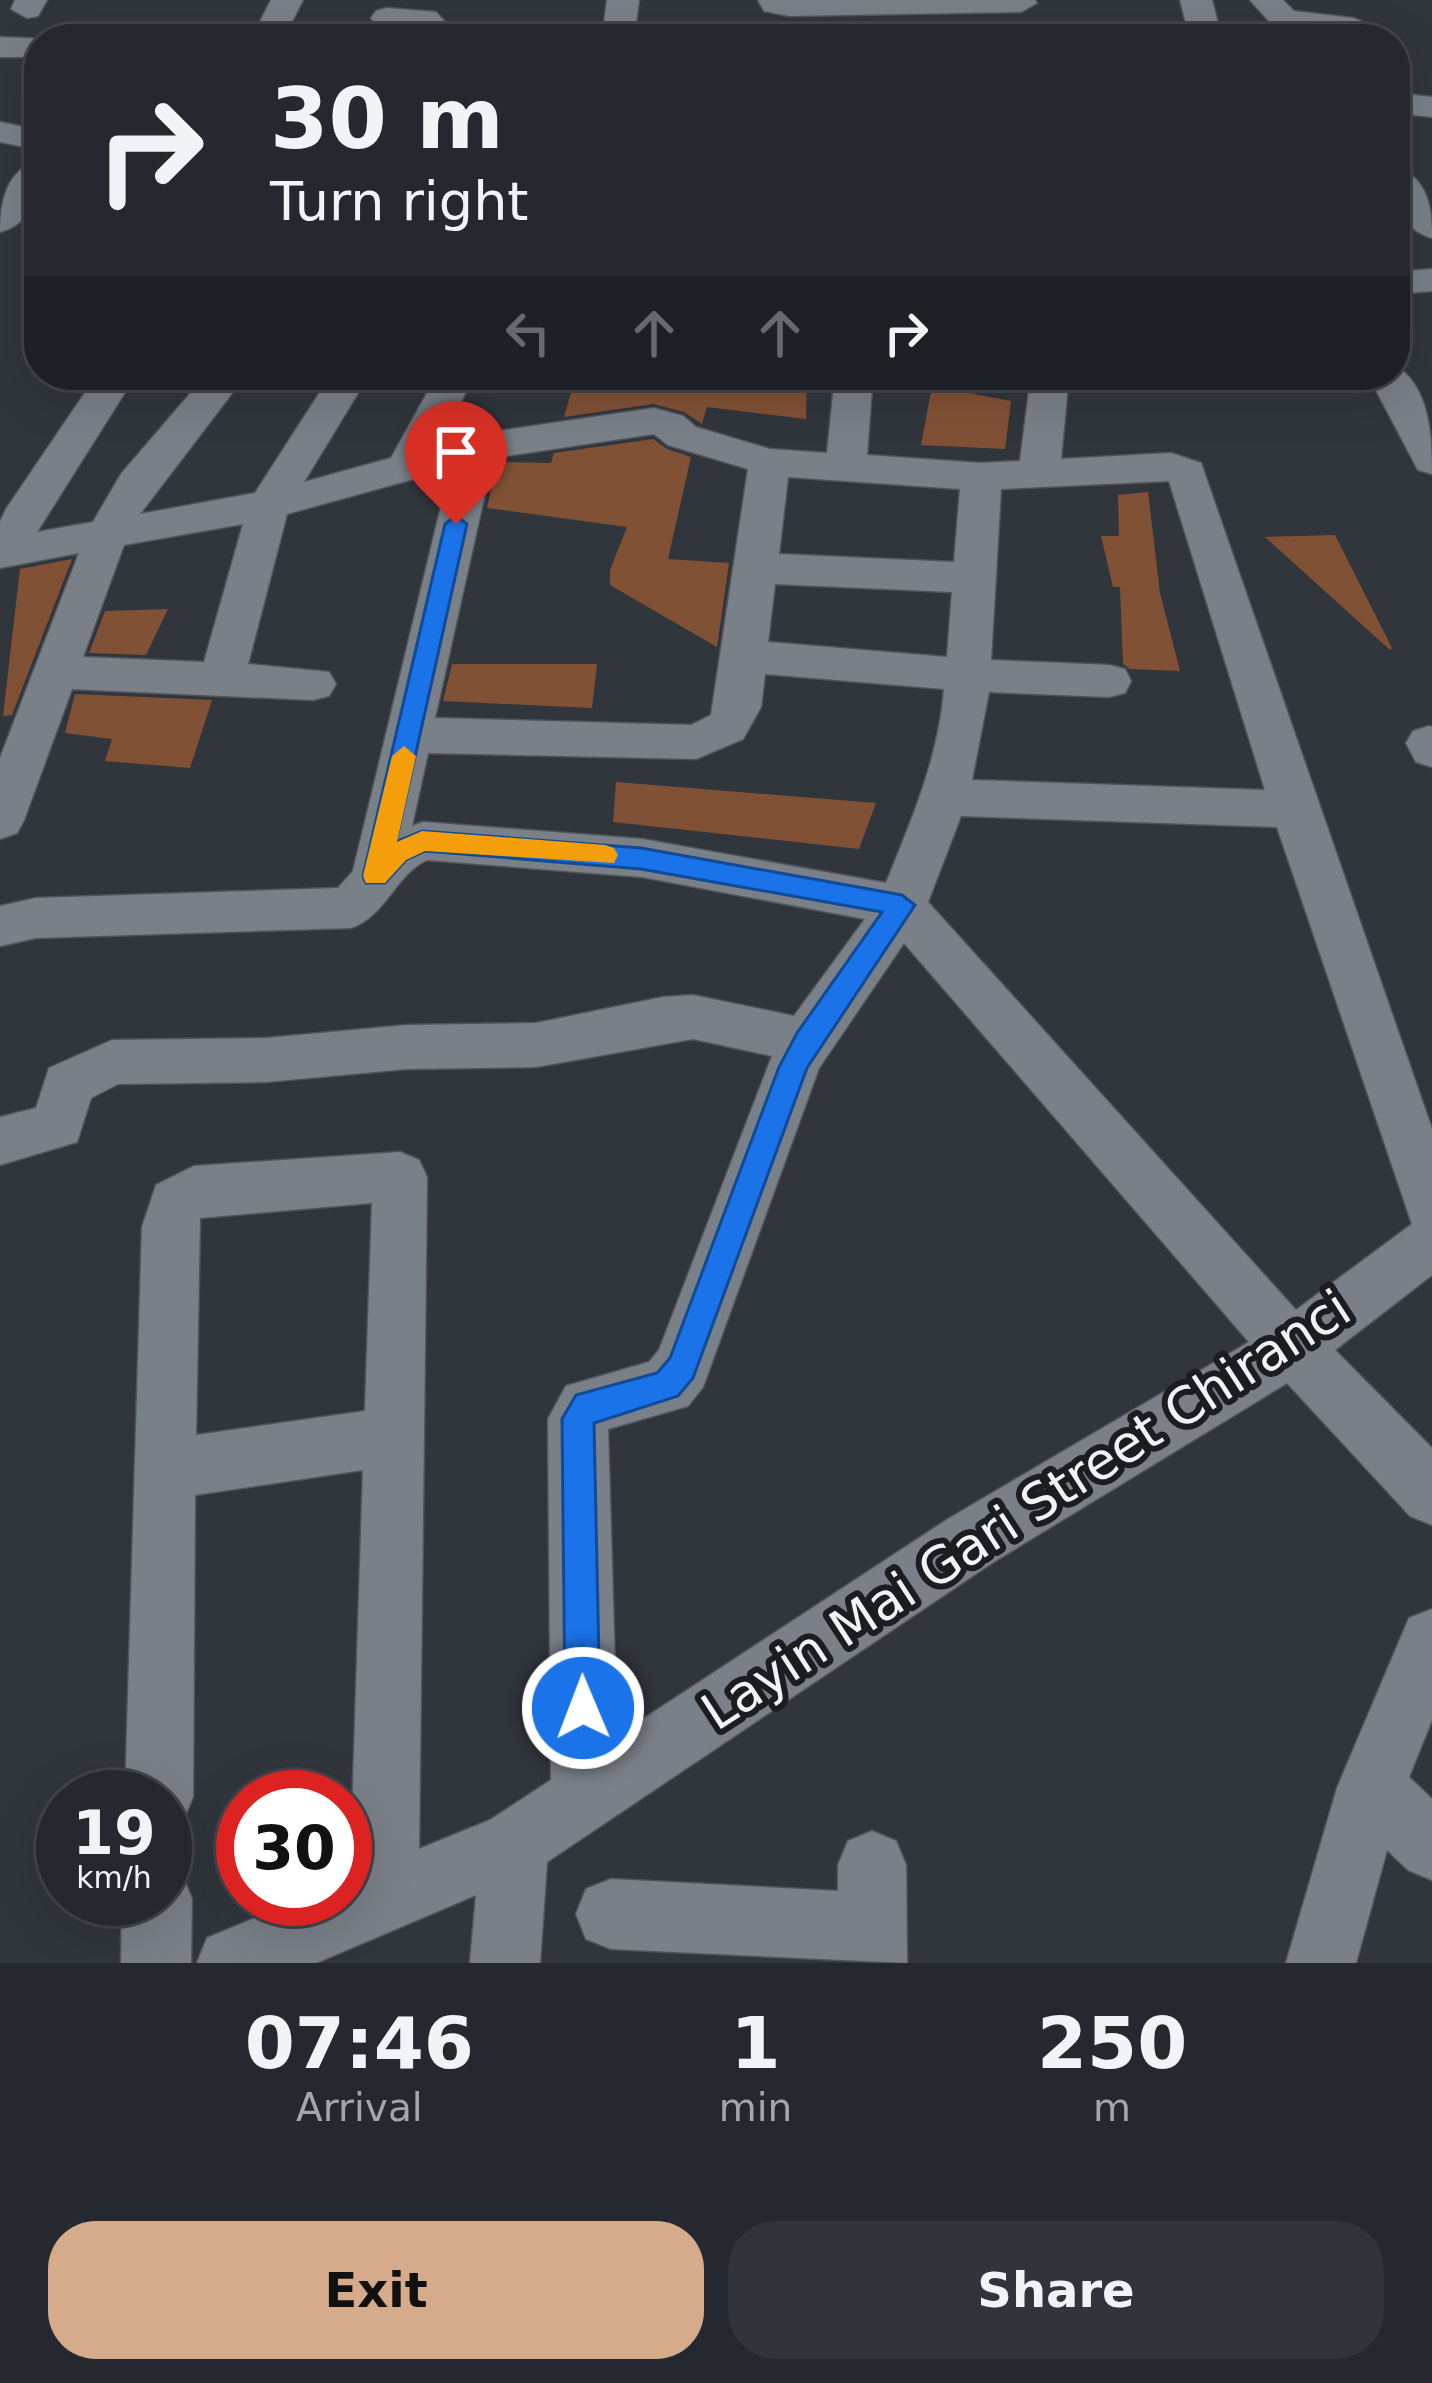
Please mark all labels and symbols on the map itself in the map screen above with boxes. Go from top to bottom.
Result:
pin [405,401,507,524]
street label: Layin Mai Gari Street Chiranci [691,1278,1361,1742]
position arrow [520,1645,646,1771]
speed limit sign: 30 [216,1770,372,1926]

